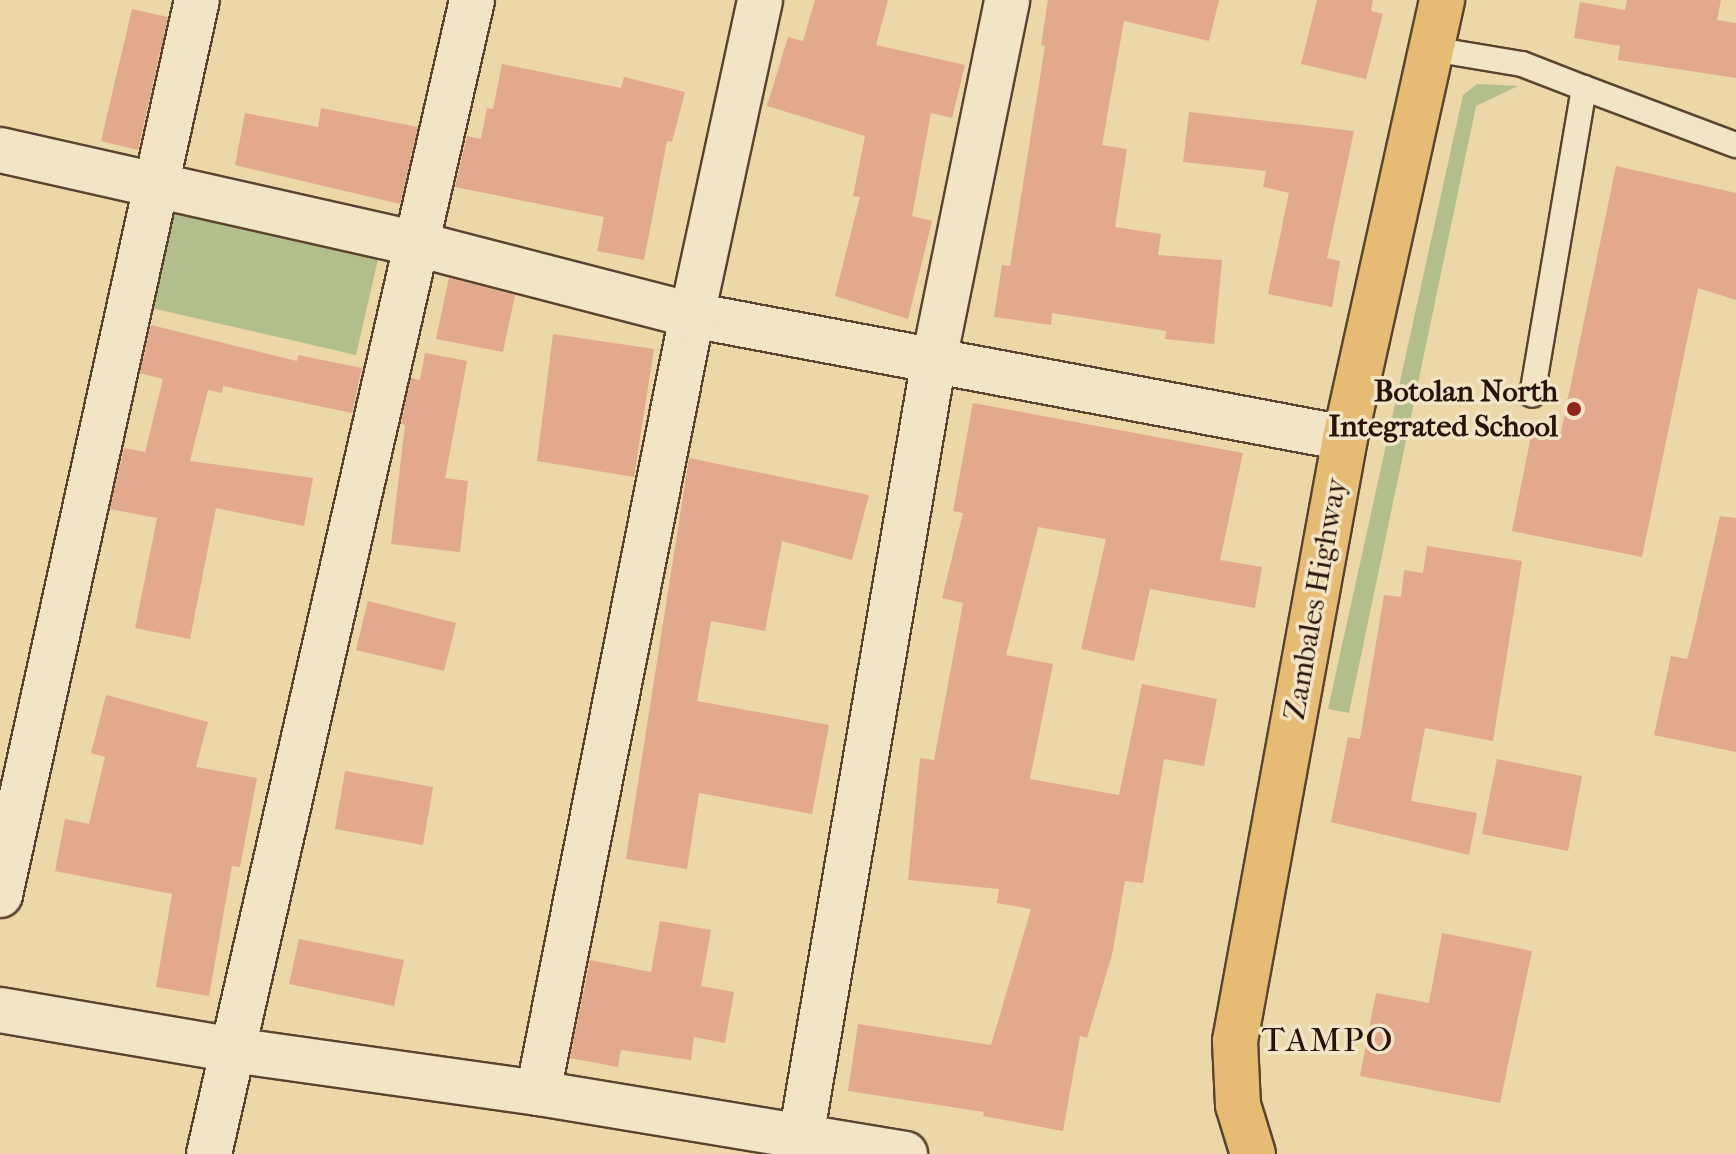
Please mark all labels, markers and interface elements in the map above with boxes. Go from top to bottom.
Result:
place label: Botolan North Integrated School [1329,374,1558,444]
marker: Botolan North Integrated School [1565,400,1583,418]
street label: Zambales Highway [1277,475,1355,723]
district label: TAMPO [1262,1021,1394,1061]

